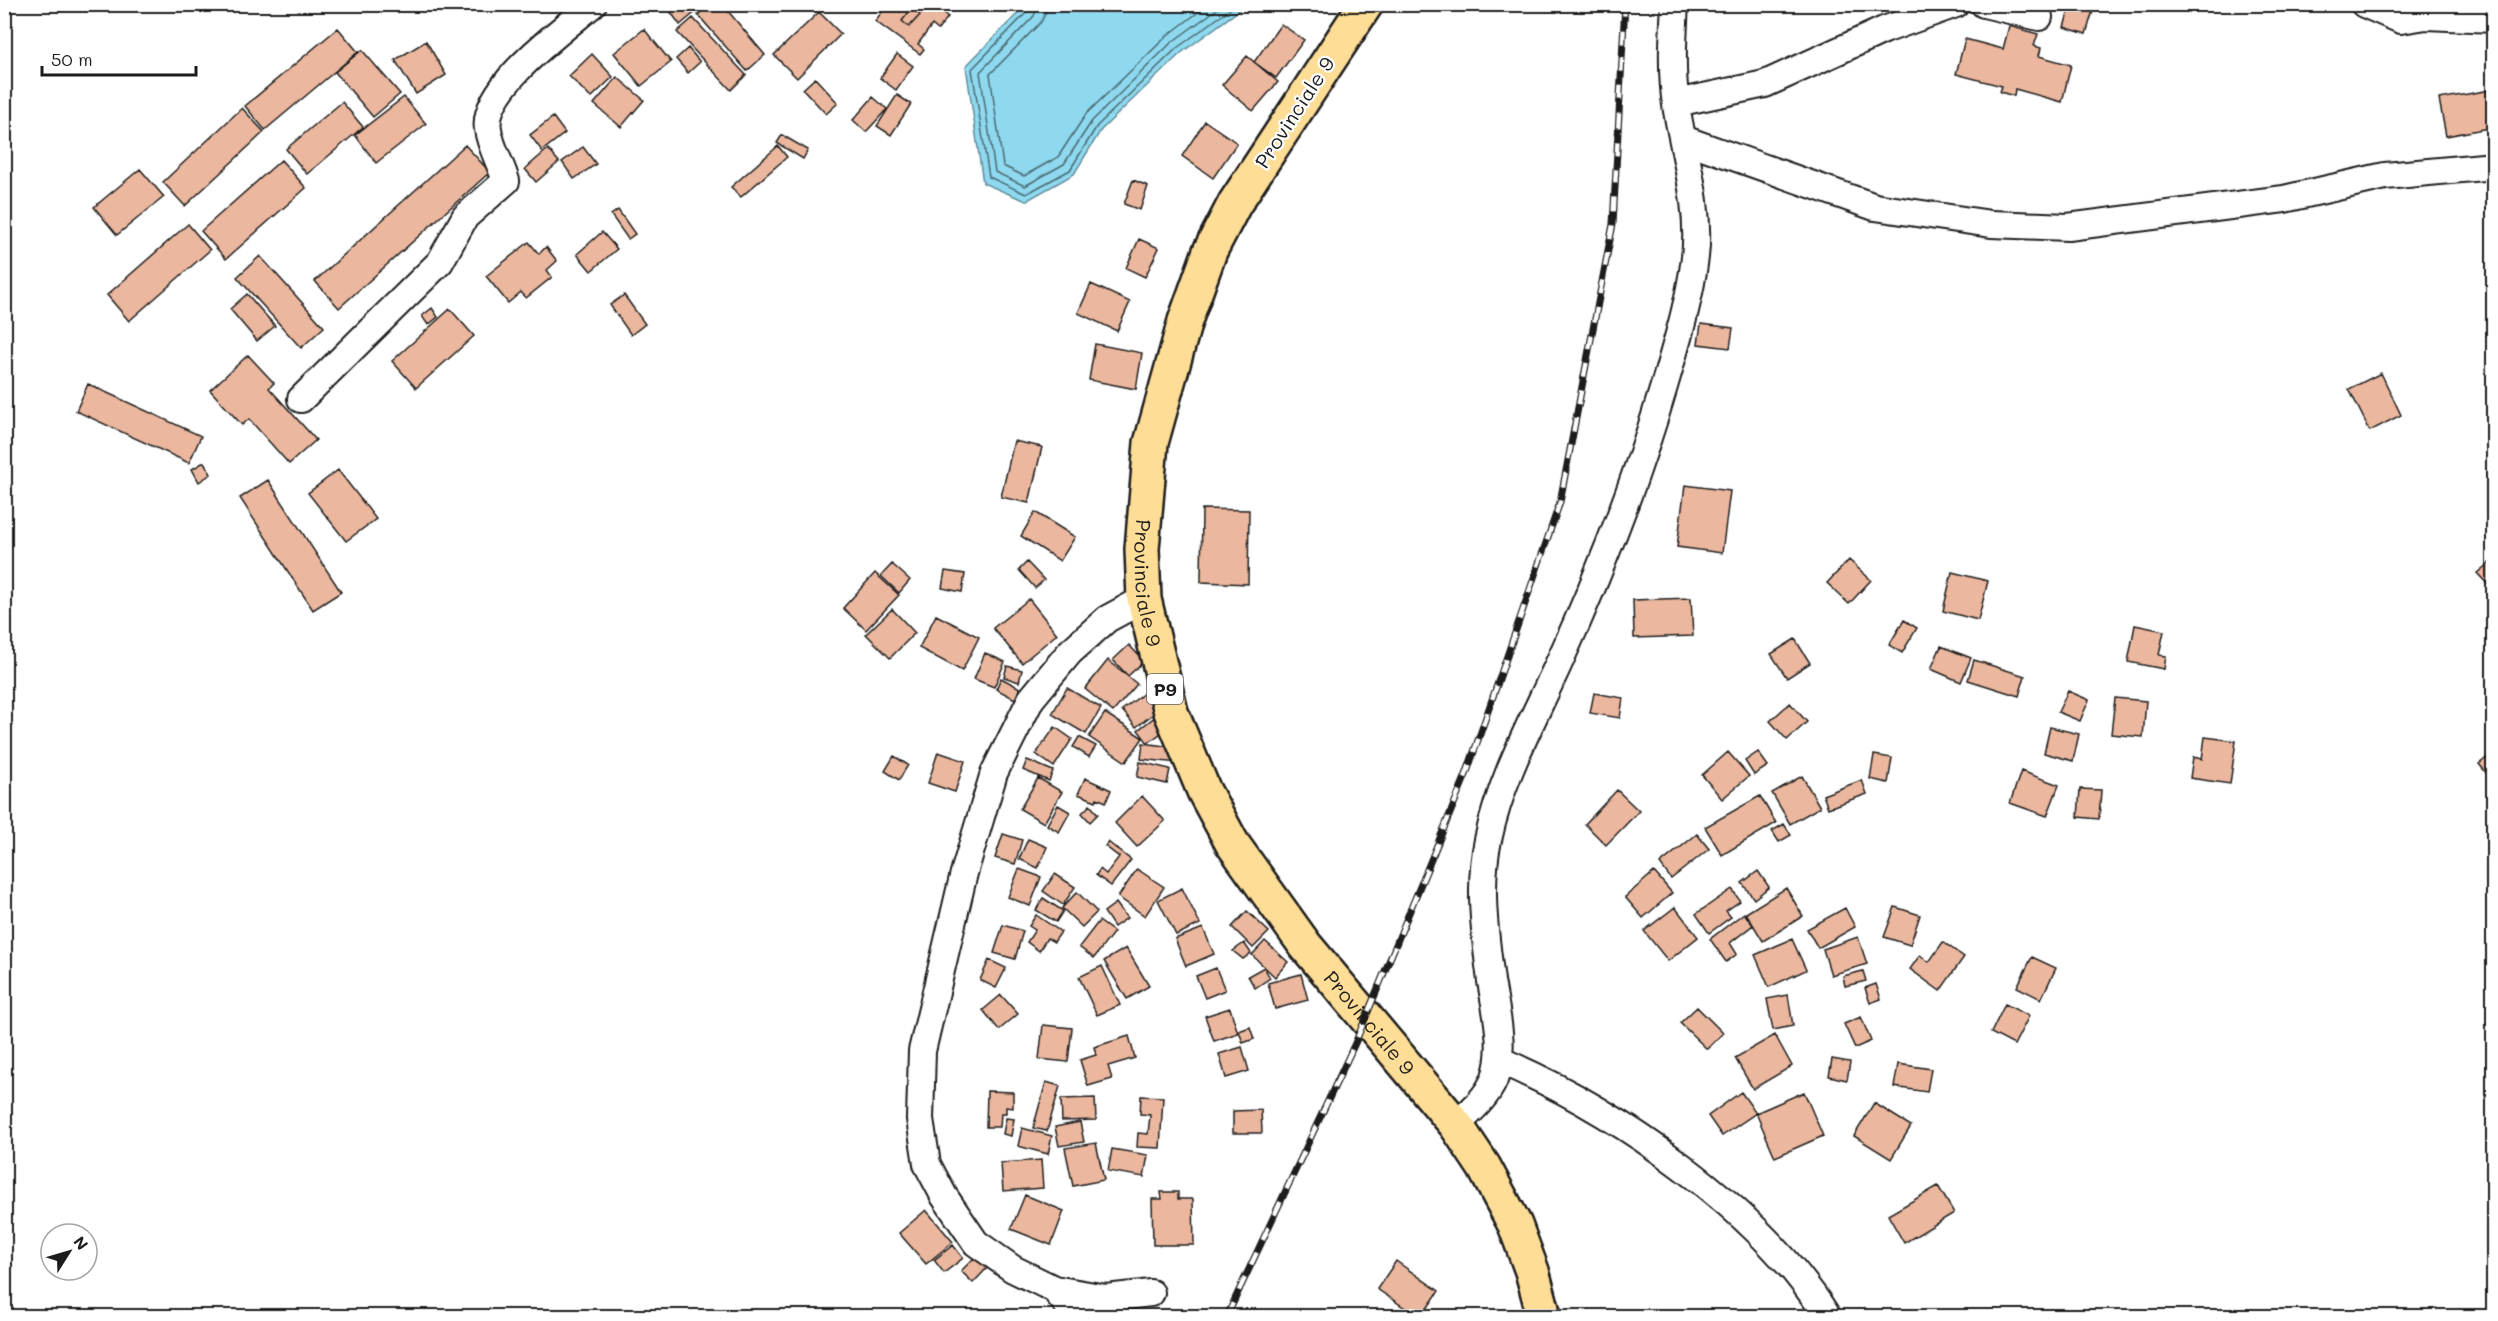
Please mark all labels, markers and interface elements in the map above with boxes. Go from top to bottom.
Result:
scale bar [42,39,196,77]
text: 50 m [51,47,93,71]
street label: Provinciale 9 [1248,51,1340,173]
street label: Provinciale 9 [1129,518,1168,649]
road number: P9 [1147,674,1183,704]
street label: Provinciale 9 [1319,965,1421,1080]
north arrow [39,1222,99,1282]
text: N [69,1231,93,1254]

